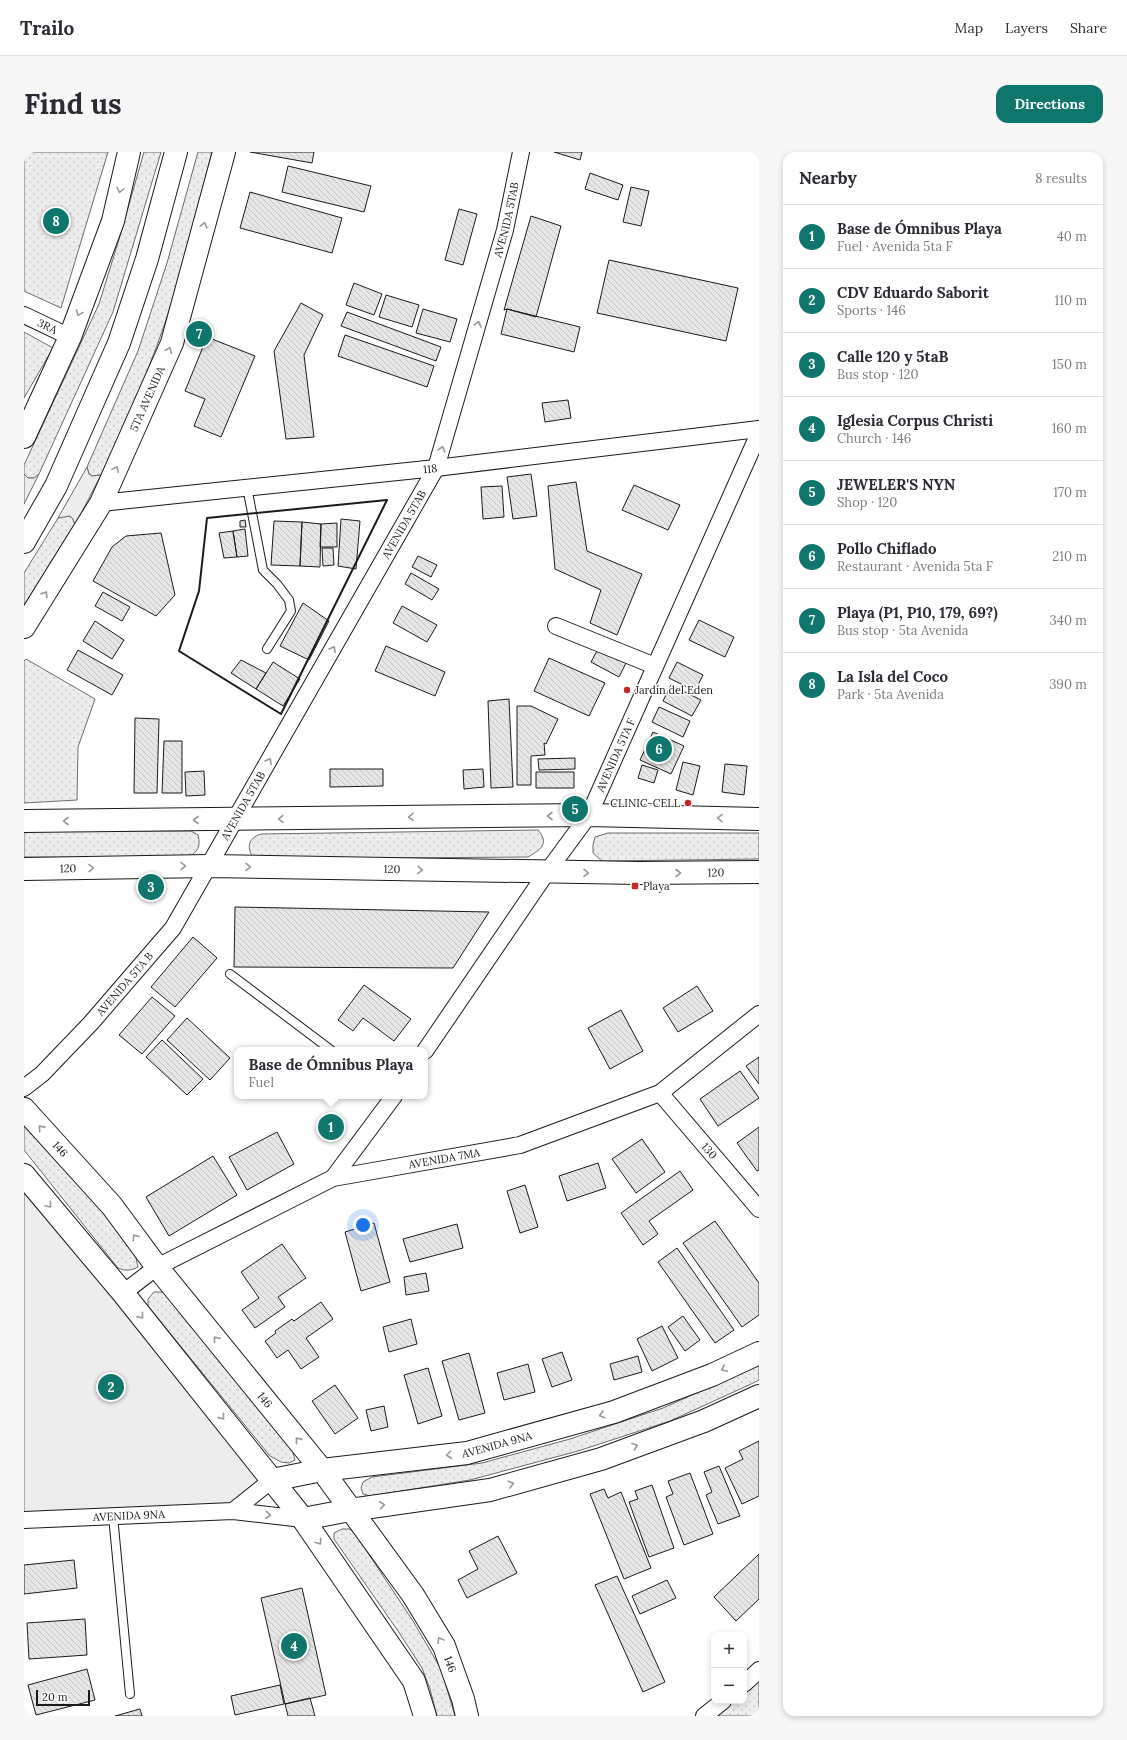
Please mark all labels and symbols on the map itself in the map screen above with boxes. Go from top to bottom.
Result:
street label: AVENIDA 5TAB [490,181,522,260]
one-way arrow [116,187,124,193]
pin: 8 [43,206,69,236]
one-way arrow [200,222,208,229]
one-way arrow [75,310,83,317]
street label: 3RA [35,315,61,337]
pin: 7 [186,319,212,349]
one-way arrow [473,321,482,328]
one-way arrow [164,347,172,355]
street label: 5TA AVENIDA [127,363,168,434]
one-way arrow [437,446,446,453]
street label: 118 [422,461,438,476]
one-way arrow [111,466,119,474]
street label: AVENIDA 5TAB [378,487,429,562]
one-way arrow [40,591,47,598]
one-way arrow [329,645,336,653]
place label: Jardín del Eden [634,683,713,697]
marker: Jardín del Eden [622,685,632,695]
street label: AVENIDA 5TA F [593,716,638,795]
pin: 6 [646,734,672,764]
one-way arrow [264,758,271,766]
street label: AVENIDA 5TAB [217,769,268,843]
pin: 5 [562,794,588,824]
place label: CLINIC-CELL [610,796,681,810]
marker: CLINIC-CELL [683,798,693,808]
one-way arrow [547,812,553,820]
one-way arrow [408,813,414,821]
one-way arrow [717,814,723,822]
one-way arrow [278,815,284,823]
one-way arrow [193,816,199,824]
one-way arrow [63,817,69,825]
street label: 120 [59,861,77,875]
one-way arrow [180,862,186,870]
street label: 120 [383,862,401,876]
one-way arrow [245,863,251,871]
one-way arrow [88,864,94,872]
street label: 120 [707,865,725,879]
one-way arrow [417,866,423,874]
one-way arrow [583,868,589,877]
one-way arrow [675,869,681,877]
pin: 3 [138,872,164,902]
place label: Playa [643,879,670,893]
marker: Playa [630,881,640,891]
street label: AVENIDA 5TA B [93,949,156,1020]
pin: 1 [318,1112,344,1142]
one-way arrow [39,1125,46,1133]
street label: 146 [50,1138,71,1160]
street label: 130 [698,1140,720,1162]
street label: AVENIDA 7MA [406,1145,482,1172]
one-way arrow [45,1200,52,1208]
your location [353,1215,373,1235]
one-way arrow [132,1234,140,1241]
one-way arrow [136,1311,143,1318]
one-way arrow [213,1336,220,1344]
one-way arrow [720,1364,728,1372]
pin: 2 [98,1372,124,1402]
street label: 146 [254,1389,276,1411]
one-way arrow [599,1410,606,1419]
one-way arrow [217,1413,224,1420]
street label: AVENIDA 9NA [460,1428,535,1461]
one-way arrow [295,1437,302,1444]
one-way arrow [631,1443,638,1451]
one-way arrow [446,1450,452,1459]
one-way arrow [507,1480,514,1489]
one-way arrow [379,1501,386,1510]
street label: AVENIDA 9NA [92,1507,166,1524]
one-way arrow [265,1510,271,1519]
one-way arrow [314,1538,322,1545]
pin: 4 [281,1631,307,1661]
one-way arrow [437,1637,445,1644]
street label: 146 [441,1654,460,1674]
scale bar [36,1688,90,1707]

